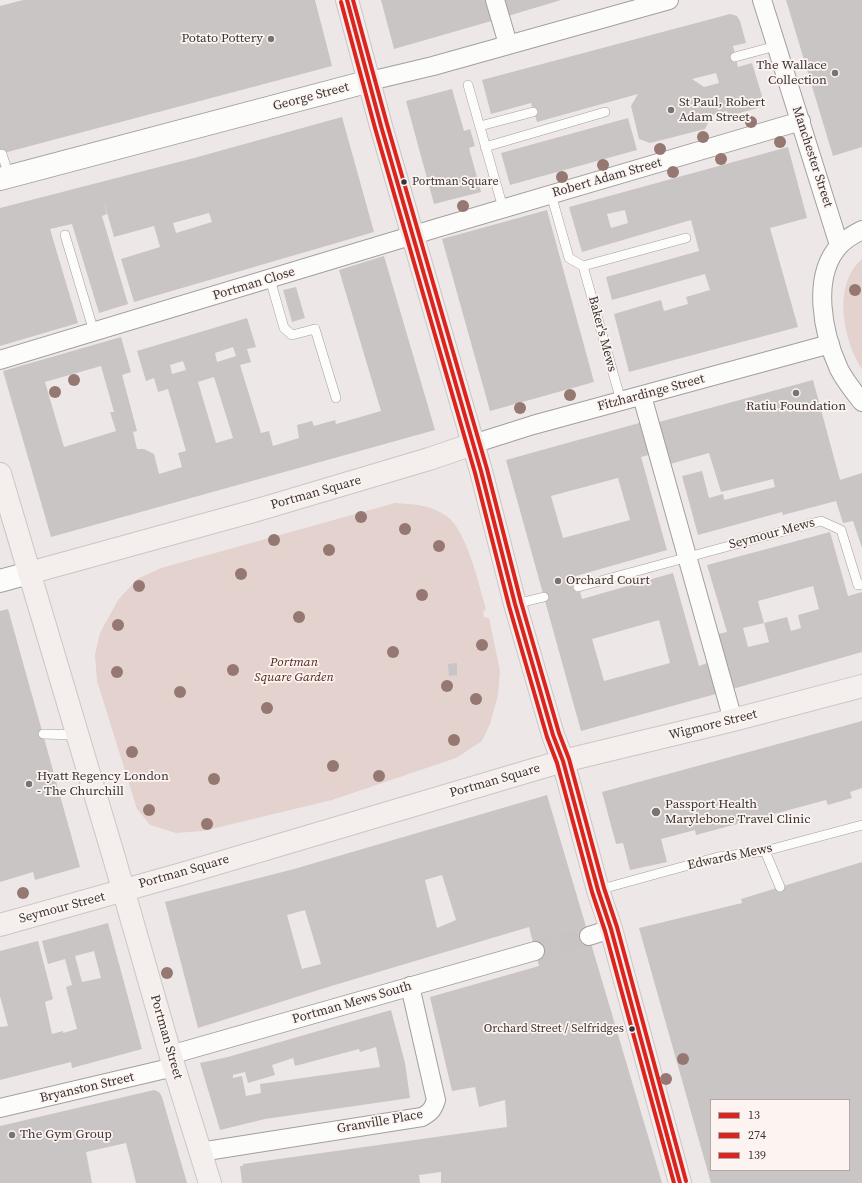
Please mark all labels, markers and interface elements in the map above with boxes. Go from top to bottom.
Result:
place label: Potato Pottery [181,31,263,47]
marker: Potato Pottery [266,34,276,44]
place label: The Wallace Collection [756,58,827,89]
marker: The Wallace Collection [830,68,840,78]
street label: George Street [271,79,351,115]
place label: St Paul, Robert Adam Street [679,95,765,126]
marker: St Paul, Robert Adam Street [666,105,676,115]
street label: Manchester Street [788,105,836,209]
street label: Robert Adam Street [551,155,663,201]
place label: Portman Square [412,175,498,189]
marker: Portman Square [399,177,409,187]
street label: Portman Close [211,264,297,304]
street label: Baker's Mews [584,294,620,374]
street label: Fitzhardinge Street [596,371,706,415]
marker: Ratiu Foundation [791,388,801,398]
place label: Ratiu Foundation [746,399,846,415]
street label: Portman Square [269,473,363,513]
street label: Seymour Mews [727,515,817,553]
place label: Orchard Court [566,573,650,589]
marker: Orchard Court [553,576,563,586]
park label: Portman Square Garden [254,655,334,686]
street label: Wigmore Street [667,707,759,743]
street label: Portman Square [448,761,542,801]
place label: Hyatt Regency London - The Churchill [37,769,169,800]
marker: Hyatt Regency London - The Churchill [24,779,34,789]
place label: Passport Health Marylebone Travel Clinic [665,797,811,828]
marker: Passport Health Marylebone Travel Clinic [650,806,662,818]
street label: Edwards Mews [686,840,774,874]
street label: Portman Square [137,852,231,892]
street label: Seymour Street [17,889,107,927]
street label: Portman Mews South [291,978,413,1028]
street label: Portman Street [146,993,186,1081]
place label: Orchard Street / Selfridges [484,1022,624,1036]
marker: Orchard Street / Selfridges [627,1024,637,1034]
street label: Bryanston Street [38,1070,136,1106]
legend [710,1099,850,1171]
street label: Granville Place [336,1107,424,1137]
text: 13 [748,1107,760,1123]
place label: The Gym Group [20,1127,112,1143]
text: 274 [748,1127,766,1143]
marker: The Gym Group [7,1130,17,1140]
text: 139 [748,1147,766,1163]

